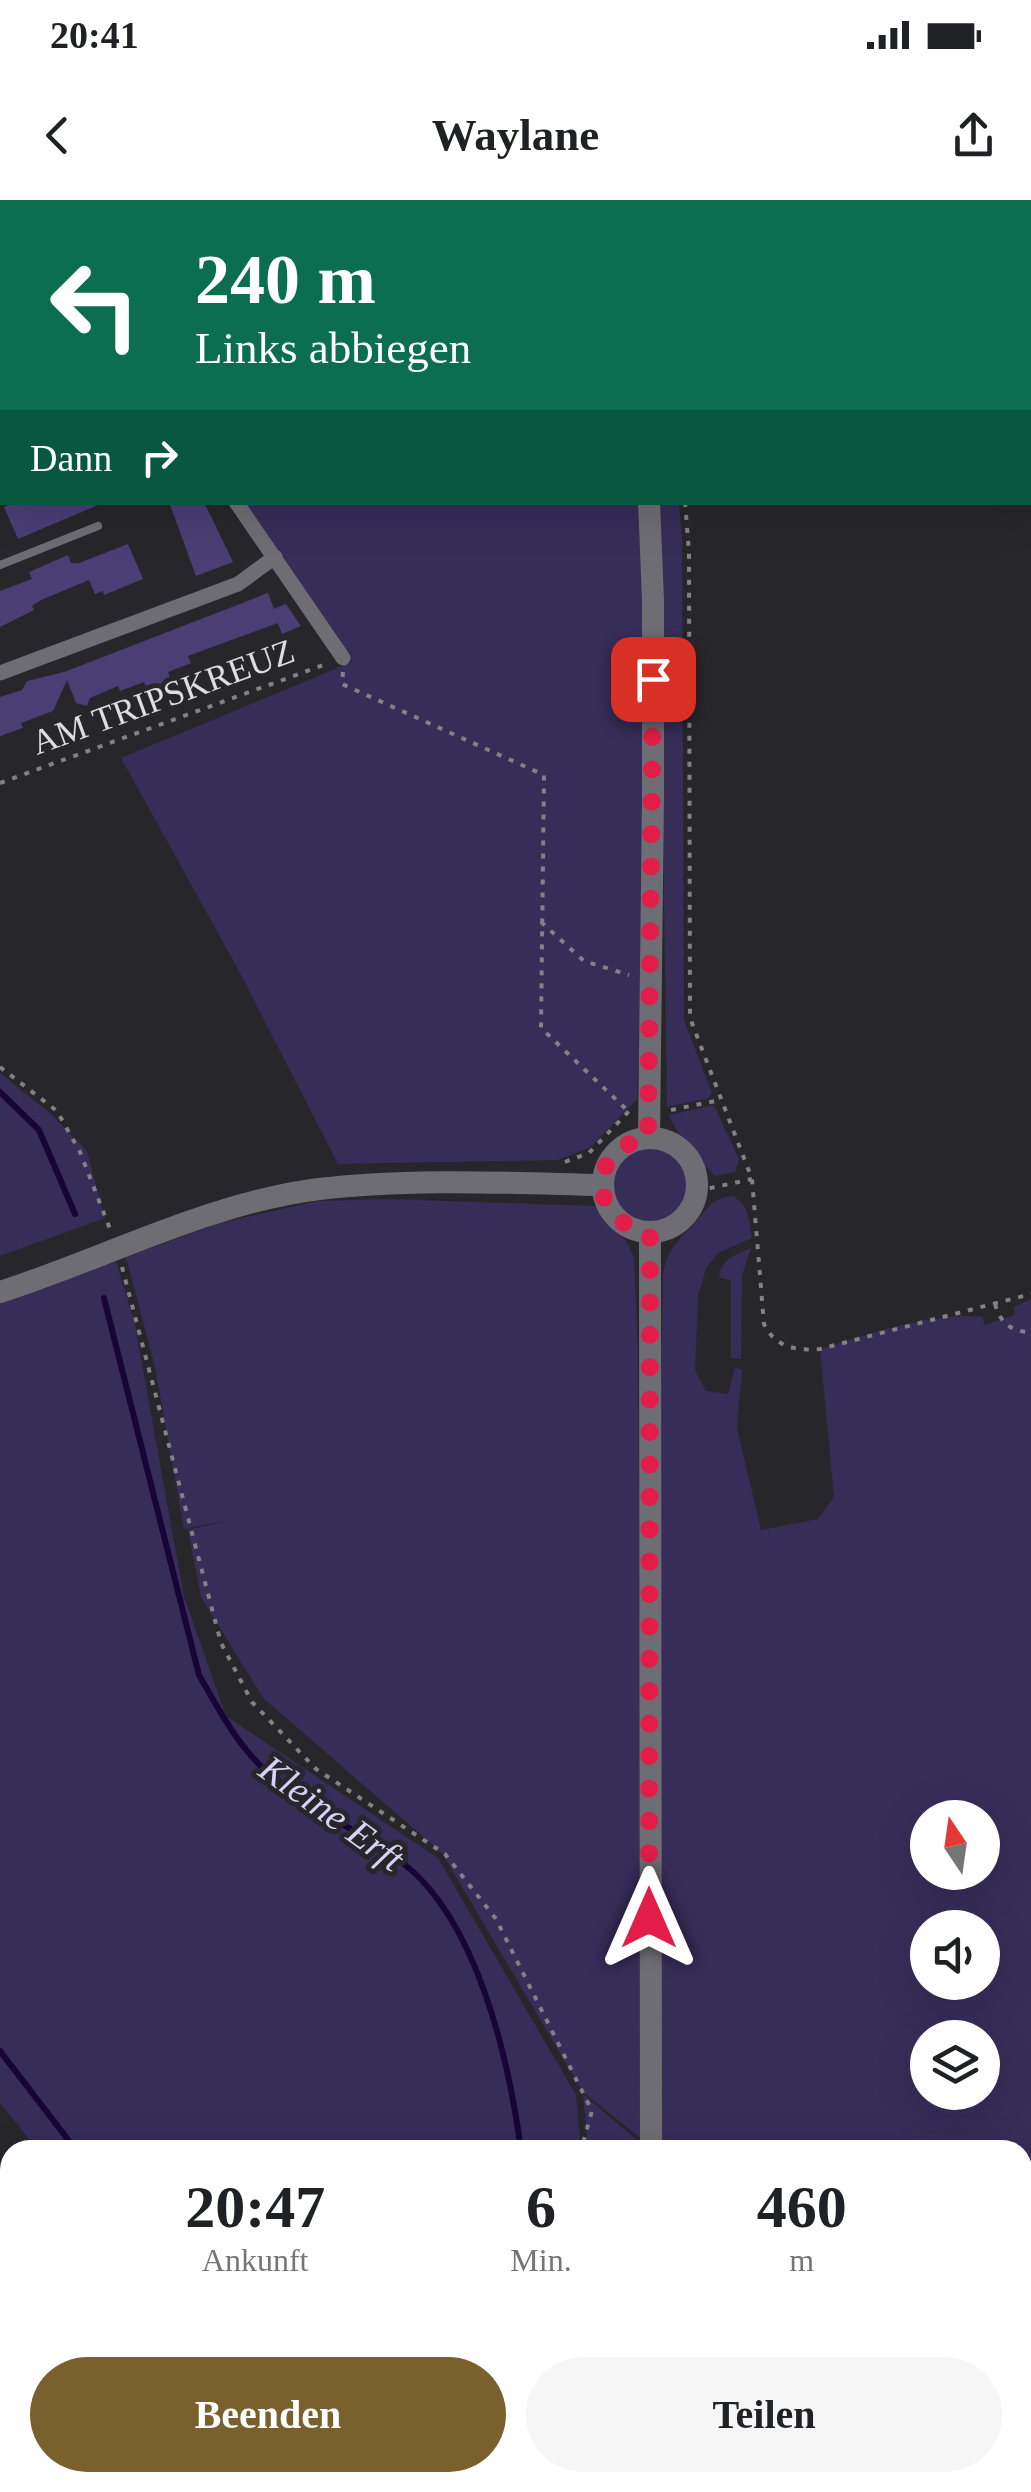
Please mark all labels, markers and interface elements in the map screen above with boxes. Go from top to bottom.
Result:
text: 20:41 [50,14,139,56]
icon: back [30,108,85,163]
icon: share [946,108,1001,163]
text: Waylane [432,110,599,160]
icon: left [30,240,160,370]
text: 240 m [195,241,376,318]
text: Links abbiegen [195,323,471,373]
icon: right [132,430,187,485]
text: Dann [30,437,112,479]
street label: AM TRIPSKREUZ [26,631,300,763]
pin [611,637,696,722]
icon: arrive [626,652,681,707]
water label: Kleine Erft [251,1746,413,1880]
north arrow [910,1800,1000,1890]
map controls [910,1800,1000,2110]
position arrow [597,1866,701,1970]
button: sound [910,1910,1000,2000]
button: layers [910,2020,1000,2110]
text: 20:47 [185,2174,325,2240]
text: 6 [526,2174,556,2240]
text: 460 [757,2174,847,2240]
text: Ankunft [202,2242,308,2278]
text: Min. [510,2242,572,2278]
text: m [789,2242,814,2278]
button: Beenden [30,2357,506,2472]
button: Teilen [526,2357,1002,2472]

